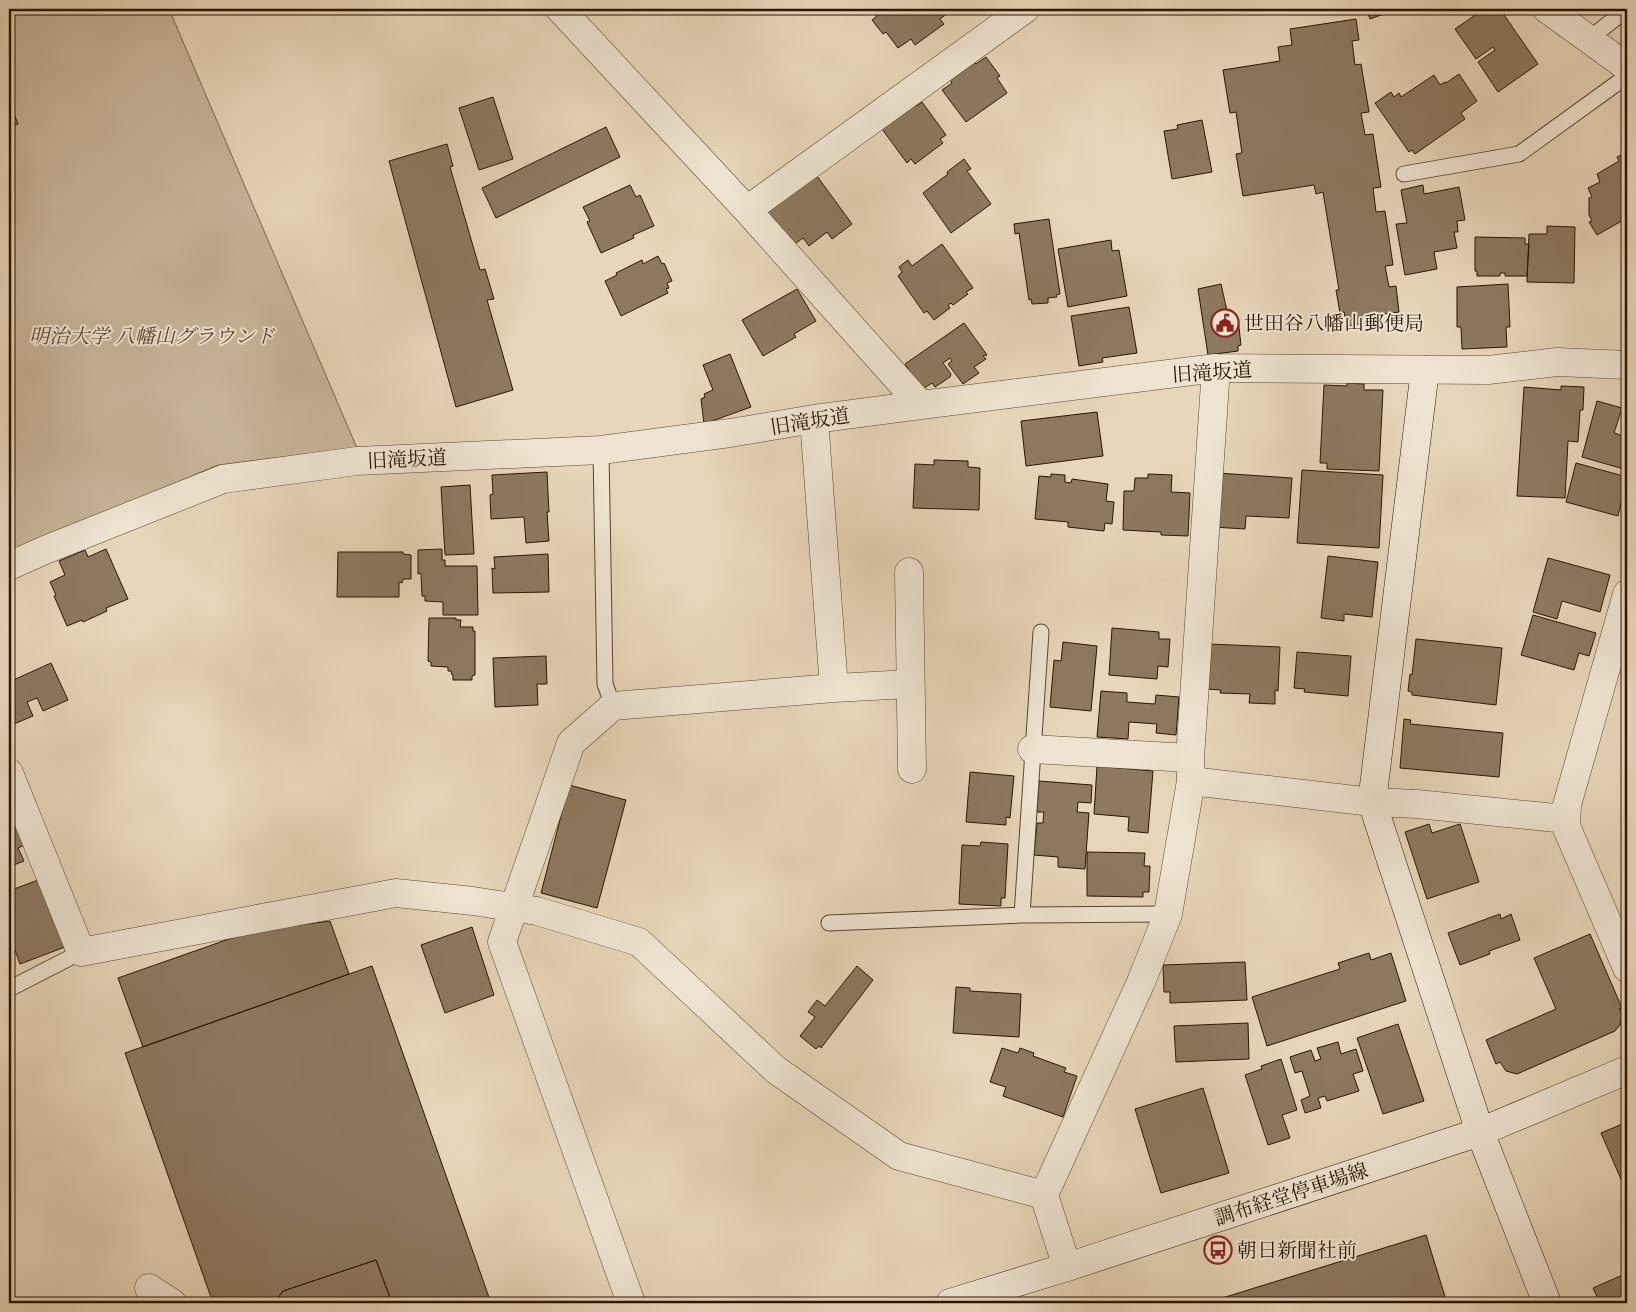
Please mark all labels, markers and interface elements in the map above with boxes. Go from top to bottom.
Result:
public building icon: 世田谷八幡山郵便局 [1210,308,1240,338]
place label: 世田谷八幡山郵便局 [1244,313,1424,335]
park label: 明治大学 八幡山グラウンド [29,326,276,348]
street label: 旧滝坂道 [1171,359,1253,387]
street label: 旧滝坂道 [769,405,851,439]
street label: 旧滝坂道 [367,447,448,473]
street label: 調布経堂停車場線 [1212,1159,1371,1230]
bus stop icon: 朝日新聞社前 [1203,1235,1233,1265]
place label: 朝日新聞社前 [1237,1240,1357,1262]

